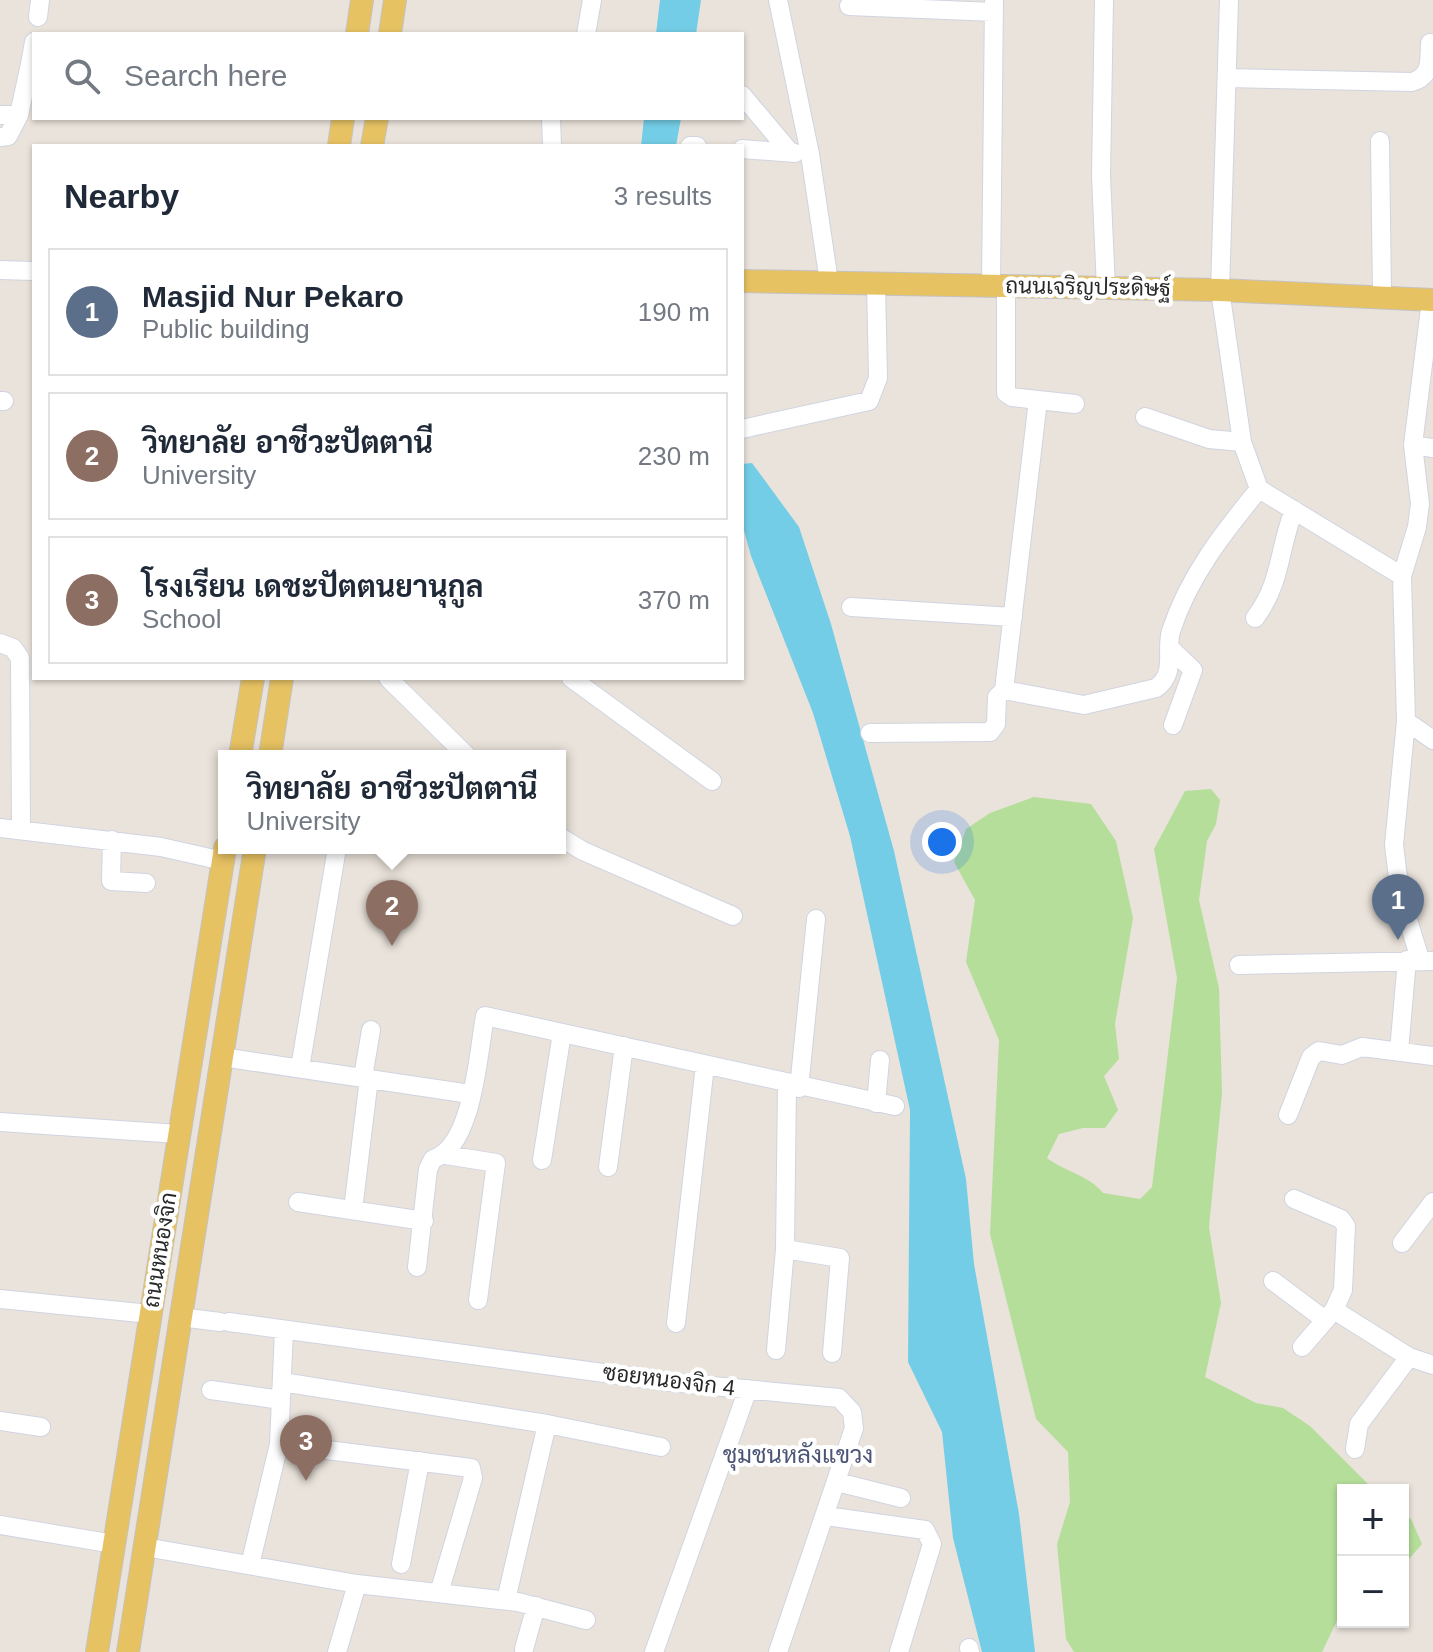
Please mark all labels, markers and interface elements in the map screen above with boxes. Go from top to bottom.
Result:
search box [32,32,744,120]
icon: search [60,54,104,98]
text: Search here [124,59,287,92]
text: Nearby [64,177,179,215]
text: 3 results [614,181,712,211]
street label: ถนนเจริญประดิษฐ์ [1005,271,1171,304]
text: Masjid Nur Pekaro [142,280,404,313]
text: 1 [85,297,99,327]
text: 190 m [638,297,710,327]
text: Public building [142,314,310,344]
text: วิทยาลัย อาชีวะปัตตานี [142,426,433,459]
text: 2 [85,441,99,471]
text: 230 m [638,441,710,471]
text: University [142,460,256,490]
text: โรงเรียน เดชะปัตตนยานุกูล [142,570,484,603]
text: 3 [85,585,99,615]
text: 370 m [638,585,710,615]
text: School [142,604,222,634]
popup [218,750,566,854]
text: วิทยาลัย อาชีวะปัตตานี [246,772,538,805]
text: University [246,806,361,836]
your location [922,822,962,862]
pin: 1 [1372,874,1424,940]
pin: 2 [366,880,418,946]
street label: ถนนหนองจิก [138,1190,181,1310]
street label: ซอยหนองจิก 4 [601,1358,737,1401]
pin: 3 [280,1415,332,1481]
district label: ชุมชนหลังแขวง [723,1441,873,1471]
map controls [1337,1484,1409,1628]
button: + [1337,1484,1409,1556]
button: − [1337,1556,1409,1628]

